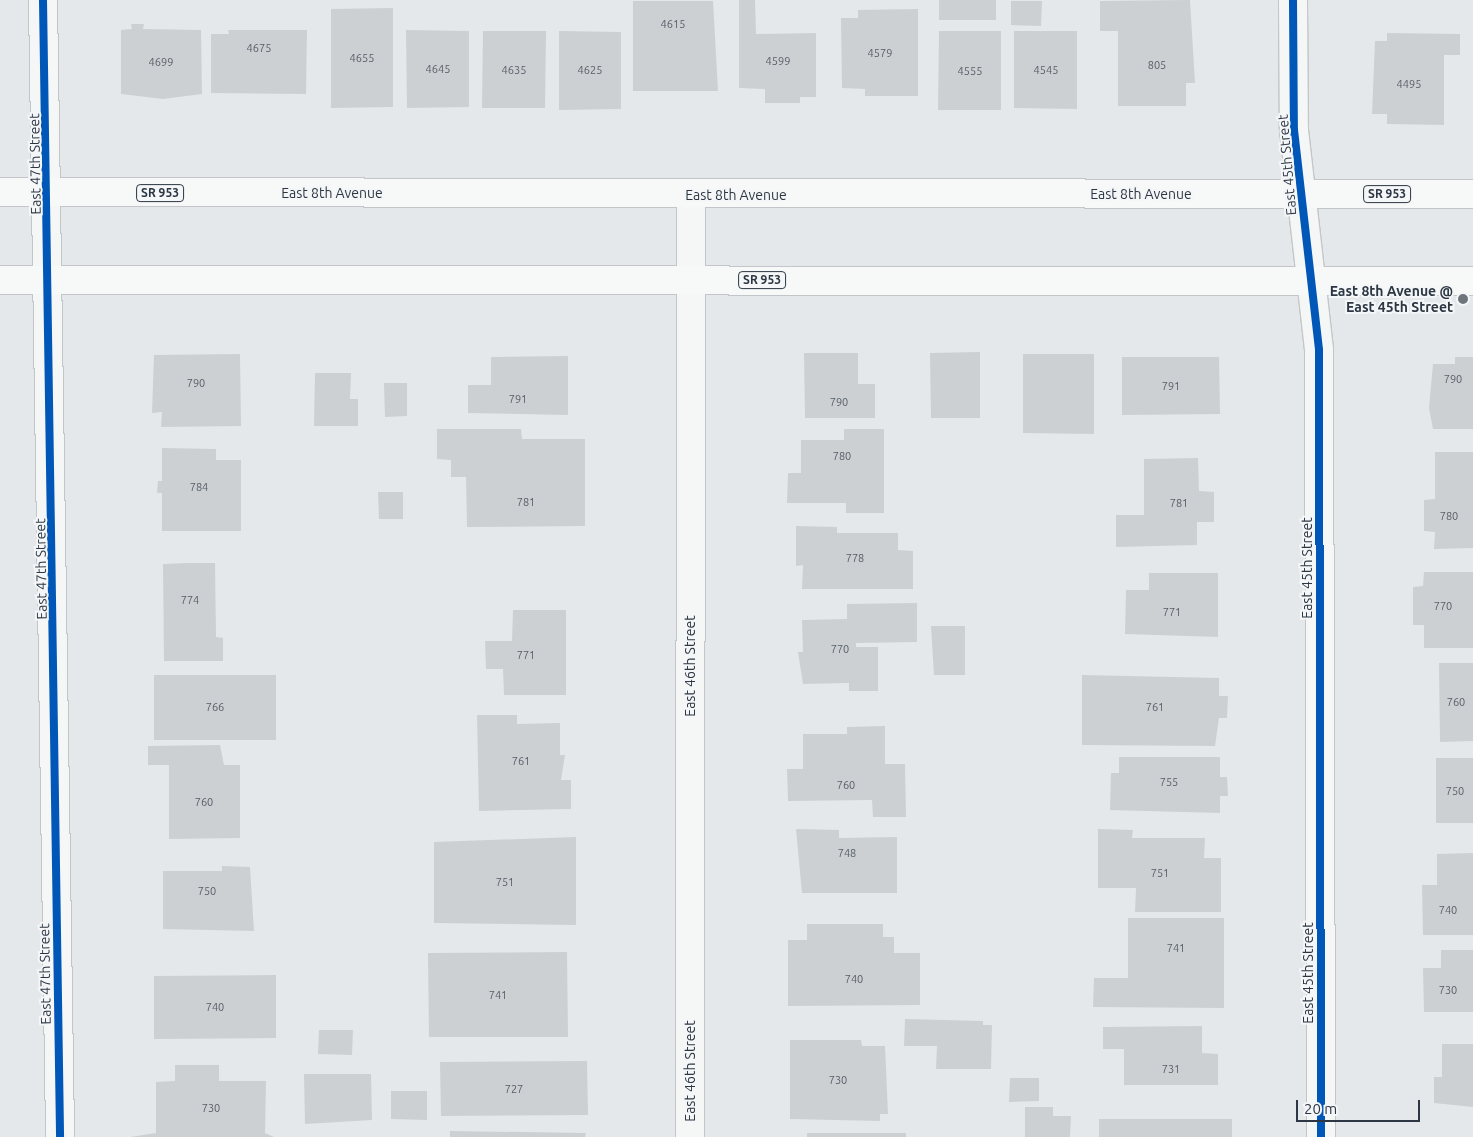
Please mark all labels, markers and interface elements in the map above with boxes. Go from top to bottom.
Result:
house number: 4615 [661,17,685,31]
house number: 4675 [247,41,271,55]
house number: 4579 [868,46,892,60]
house number: 4655 [350,51,374,65]
house number: 4599 [766,54,790,68]
house number: 4699 [149,55,173,69]
house number: 805 [1148,58,1166,72]
house number: 4645 [426,62,450,76]
house number: 4635 [502,63,526,77]
house number: 4625 [578,63,602,77]
house number: 4545 [1034,63,1058,77]
house number: 4555 [958,64,982,78]
house number: 4495 [1397,77,1421,91]
street label: East 47th Street [26,113,44,215]
street label: East 45th Street [1274,114,1300,216]
road number: SR 953 [135,184,185,202]
road number: SR 953 [1362,184,1412,203]
street label: East 8th Avenue [281,185,383,201]
street label: East 8th Avenue [1090,186,1192,202]
street label: East 8th Avenue [685,187,787,203]
road number: SR 953 [737,270,787,290]
place label: East 8th Avenue @ East 45th Street [1330,283,1453,316]
marker: East 8th Avenue @ East 45th Street [1457,293,1469,305]
house number: 790 [1444,372,1462,386]
house number: 790 [187,376,205,390]
house number: 791 [1162,379,1180,393]
house number: 791 [509,392,527,406]
house number: 790 [830,395,848,409]
house number: 780 [833,449,851,463]
house number: 784 [190,480,208,494]
house number: 781 [517,495,535,509]
house number: 781 [1170,496,1188,510]
house number: 780 [1440,509,1458,523]
street label: East 45th Street [1299,517,1315,619]
street label: East 47th Street [32,518,50,620]
house number: 778 [846,551,864,565]
house number: 774 [181,593,199,607]
house number: 770 [1434,599,1452,613]
house number: 771 [1163,605,1181,619]
street label: East 46th Street [682,615,698,717]
house number: 770 [831,642,849,656]
house number: 771 [517,648,535,662]
house number: 760 [1447,695,1465,709]
house number: 766 [206,700,224,714]
house number: 761 [1146,700,1164,714]
house number: 761 [512,754,530,768]
house number: 755 [1160,775,1178,789]
house number: 760 [837,778,855,792]
house number: 750 [1446,784,1464,798]
house number: 760 [195,795,213,809]
house number: 748 [838,846,856,860]
house number: 751 [1151,866,1169,880]
house number: 751 [496,875,514,889]
house number: 750 [198,884,216,898]
house number: 740 [1439,903,1457,917]
street label: East 45th Street [1300,922,1316,1024]
street label: East 47th Street [36,923,54,1025]
house number: 741 [1167,941,1185,955]
house number: 740 [845,972,863,986]
house number: 730 [1439,983,1457,997]
house number: 741 [489,988,507,1002]
house number: 740 [206,1000,224,1014]
street label: East 46th Street [682,1020,698,1122]
house number: 731 [1162,1062,1180,1076]
house number: 730 [829,1073,847,1087]
house number: 727 [505,1082,523,1096]
scale bar [1298,1090,1422,1122]
text: 20 m [1304,1100,1337,1117]
house number: 730 [202,1101,220,1115]

